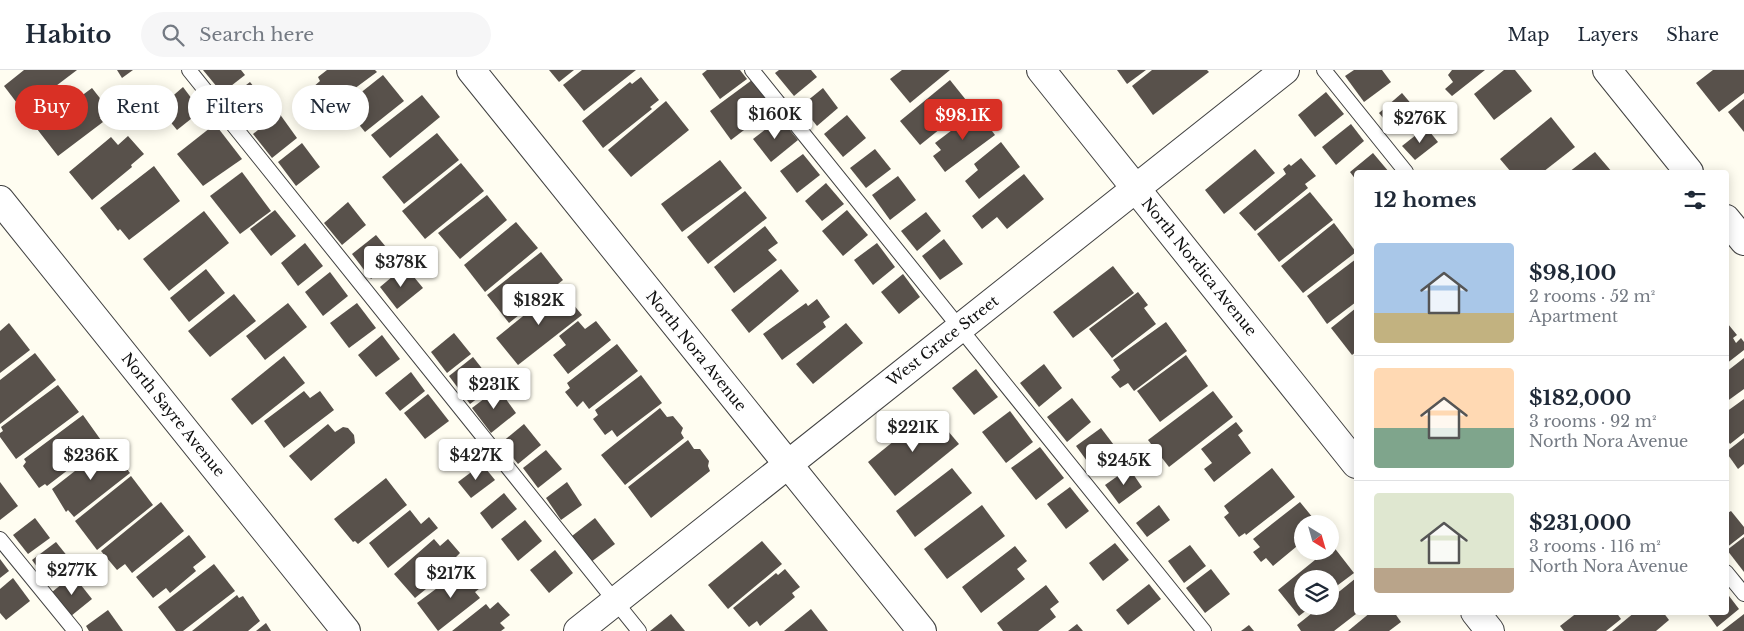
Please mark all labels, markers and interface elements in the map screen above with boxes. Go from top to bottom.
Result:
search box [141,12,491,57]
text: Habito [25,20,111,49]
icon: search [159,21,187,49]
text: Search here [199,23,314,46]
text: Map [1508,24,1549,46]
text: Layers [1577,24,1638,46]
text: Share [1666,24,1719,46]
chip: Buy [15,85,88,130]
chip: Rent [98,85,178,130]
chip: Filters [188,85,282,130]
chip: New [292,85,369,130]
pin: $160K [740,98,810,140]
pin: $98.1K [922,98,1004,141]
pin: $276K [1385,102,1455,144]
text: $160K [748,104,802,124]
text: $98.1K [935,105,991,125]
text: $276K [1394,108,1446,128]
icon: filters [1681,186,1709,214]
text: 12 homes [1374,187,1477,213]
street label: North Nordica Avenue [1138,194,1261,340]
pin: $378K [366,246,436,288]
text: $378K [375,252,427,272]
text: $98,100 [1529,260,1616,286]
icon: home [1414,263,1474,323]
pin: $182K [504,284,574,326]
text: 2 rooms · 52 m² [1529,286,1655,306]
street label: North Nora Avenue [642,287,751,415]
text: $182K [513,290,565,310]
street label: West Grace Street [882,291,1003,391]
text: Apartment [1529,306,1618,326]
street label: North Sayre Avenue [118,349,229,481]
pin: $231K [459,368,529,410]
text: $231K [468,374,520,394]
text: $182,000 [1529,385,1631,411]
icon: home [1414,388,1474,448]
pin: $221K [878,410,948,453]
text: 3 rooms · 92 m² [1529,411,1656,431]
text: $221K [887,417,939,437]
text: North Nora Avenue [1529,431,1688,451]
pin: $236K [56,438,126,481]
pin: $427K [441,438,511,481]
pin: $245K [1089,444,1159,486]
text: $236K [64,445,118,465]
text: $427K [450,445,502,465]
text: $245K [1097,450,1151,470]
text: $231,000 [1529,510,1631,536]
icon: home [1414,513,1474,573]
north arrow [1294,515,1339,560]
map controls [1294,515,1339,615]
text: 3 rooms · 116 m² [1529,536,1661,556]
pin: $277K [37,554,107,596]
pin: $217K [416,556,486,599]
text: North Nora Avenue [1529,556,1688,576]
text: $277K [47,560,97,580]
text: $217K [426,563,476,583]
button: layers [1294,570,1339,615]

